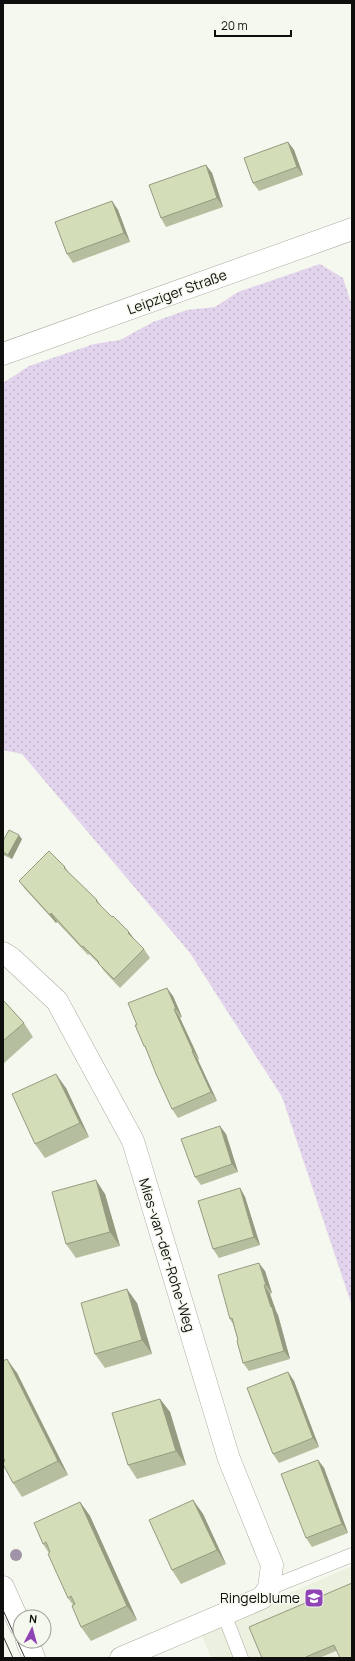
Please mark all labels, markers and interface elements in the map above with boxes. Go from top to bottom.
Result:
scale bar [215,12,291,38]
text: 20 m [221,17,248,34]
street label: Leipziger Straße [124,265,229,318]
street label: Mies-van-der-Rohe-Weg [135,1176,200,1334]
school or university icon: Ringelblume [303,1587,325,1609]
place label: Ringelblume [220,1588,300,1607]
north arrow [12,1609,52,1649]
text: N [28,1611,38,1626]

